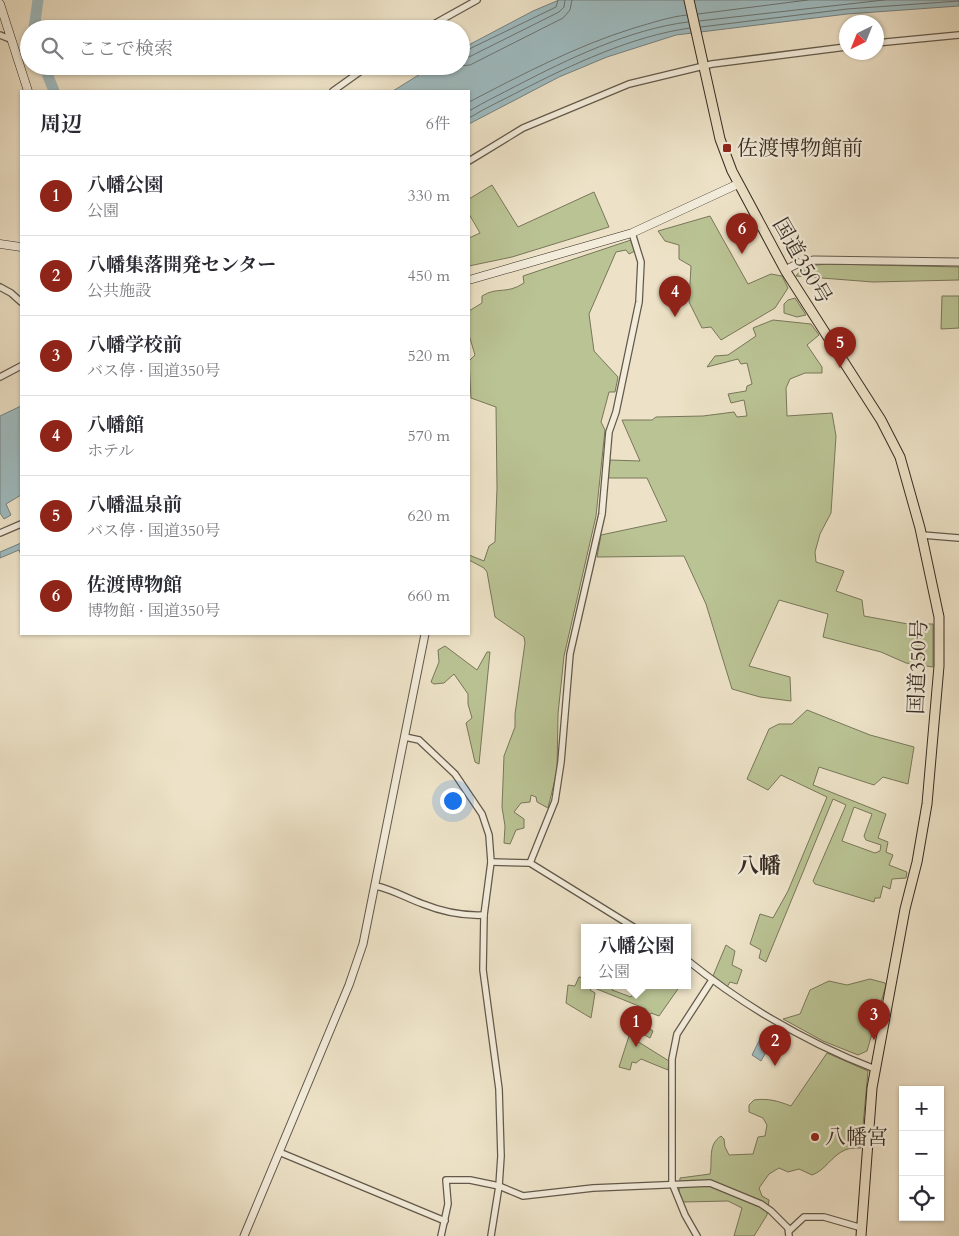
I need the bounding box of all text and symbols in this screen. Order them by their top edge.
north arrow [839,15,884,60]
search box [20,20,470,75]
icon: search [38,34,66,62]
text: ここで検索 [78,36,173,62]
text: 周辺 [40,110,82,139]
text: 6件 [426,113,450,135]
place label: 佐渡博物館前 [737,134,863,163]
marker: 佐渡博物館前 [721,142,733,154]
text: 八幡公園 [87,172,163,198]
text: 1 [52,185,60,207]
text: 330 m [408,185,450,207]
text: 公園 [87,200,119,222]
street label: 国道350号 [766,212,838,310]
pin: 6 [726,213,758,254]
text: 八幡集落開発センター [87,252,276,278]
text: 2 [52,265,60,287]
text: 450 m [408,265,450,287]
pin: 4 [659,276,691,317]
text: 公共施設 [87,280,151,302]
pin: 5 [824,327,856,368]
text: 八幡学校前 [87,332,182,358]
text: 3 [52,345,60,367]
text: 520 m [408,345,450,367]
text: バス停 · 国道350号 [87,360,220,382]
text: 八幡館 [87,412,144,438]
text: 4 [52,425,60,447]
text: 570 m [408,425,450,447]
text: ホテル [87,440,134,462]
text: 八幡温泉前 [87,492,182,518]
text: 5 [52,505,60,527]
text: 620 m [408,505,450,527]
text: バス停 · 国道350号 [87,520,220,542]
text: 佐渡博物館 [87,572,182,598]
text: 6 [52,585,60,607]
text: 660 m [408,585,450,607]
text: 博物館 · 国道350号 [87,600,220,622]
street label: 国道350号 [902,619,934,715]
your location [440,788,466,814]
district label: 八幡 [737,851,781,881]
popup [581,924,691,989]
text: 八幡公園 [598,933,674,959]
text: 公園 [598,961,630,983]
pin: 3 [858,999,890,1040]
pin: 1 [620,1006,652,1047]
pin: 2 [759,1025,791,1066]
map controls [899,1086,944,1221]
button: + [899,1086,944,1131]
place label: 八幡宮 [825,1123,888,1152]
marker: 八幡宮 [809,1131,821,1143]
button: − [899,1131,944,1176]
button: locate [899,1176,944,1221]

